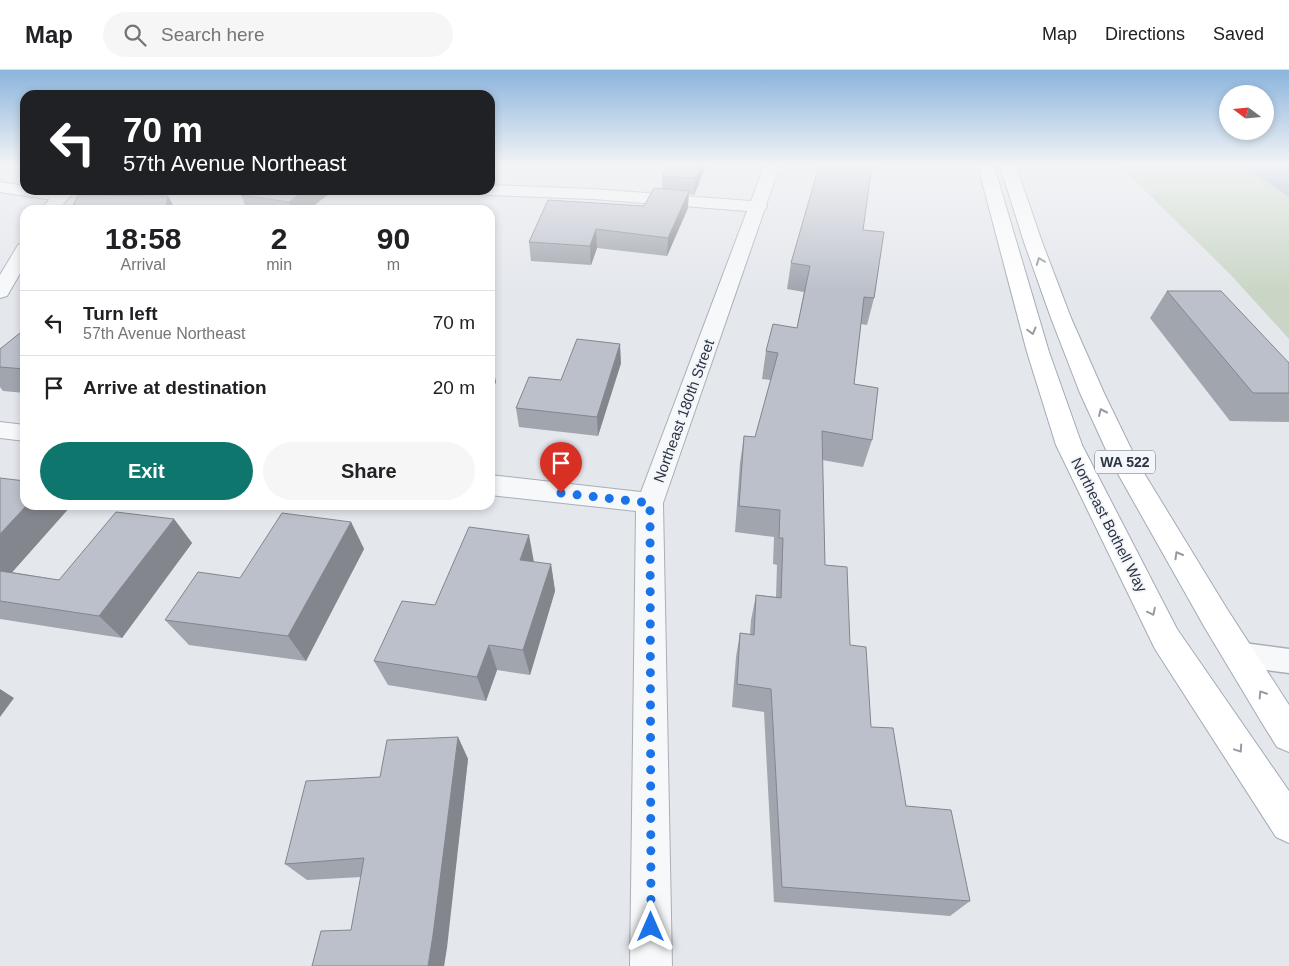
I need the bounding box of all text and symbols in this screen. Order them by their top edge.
search box [103,12,453,57]
text: Map [25,21,73,48]
icon: search [121,21,149,49]
text: Search here [161,24,265,45]
text: Map [1042,24,1077,44]
text: Directions [1105,24,1185,44]
text: Saved [1213,24,1264,44]
north arrow [1219,85,1274,140]
map controls [1219,85,1274,140]
icon: left [40,110,105,175]
text: 70 m [123,110,203,149]
text: 57th Avenue Northeast [123,151,346,176]
text: 18:58 [105,222,182,255]
text: 2 [271,222,288,255]
text: 90 [377,222,410,255]
text: Arrival [120,256,166,273]
text: min [266,256,292,273]
text: m [387,256,400,273]
one-way arrow [1036,257,1047,266]
text: Turn left [83,303,158,324]
icon: left [40,309,68,337]
text: 70 m [433,312,475,333]
text: 57th Avenue Northeast [83,325,246,342]
one-way arrow [1026,326,1037,335]
street label: Northeast 180th Street [650,336,718,485]
icon: arrive [40,374,68,402]
text: Arrive at destination [83,377,267,398]
text: 20 m [433,377,475,398]
one-way arrow [1098,408,1108,417]
button: Exit [40,442,253,500]
button: Share [263,442,475,500]
pin [540,442,582,493]
icon: arrive [547,449,575,477]
road number: WA 522 [1095,451,1155,474]
street label: Northeast Bothell Way [1068,455,1151,595]
one-way arrow [1175,551,1185,560]
one-way arrow [1146,607,1156,616]
one-way arrow [1259,690,1268,700]
one-way arrow [1233,744,1242,753]
position arrow [624,900,676,952]

